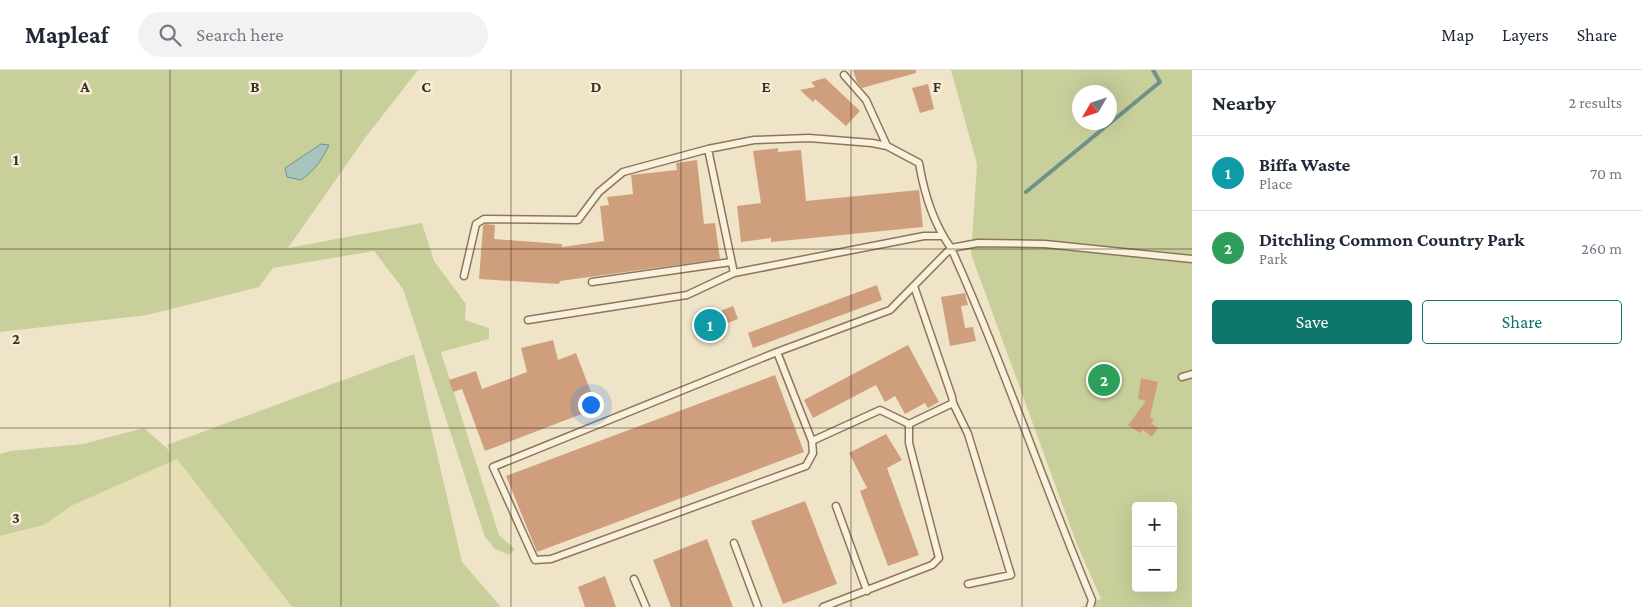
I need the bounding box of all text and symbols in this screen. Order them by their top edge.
search box [138,12,488,57]
text: Mapleaf [25,21,108,48]
icon: search [156,21,184,49]
text: Search here [196,24,284,45]
text: Map [1441,25,1474,45]
text: Layers [1502,25,1549,45]
text: Share [1577,25,1617,45]
text: A [79,78,90,95]
text: B [250,78,260,95]
text: C [421,78,431,95]
text: D [590,78,602,95]
text: E [761,78,771,95]
text: F [933,78,942,95]
north arrow [1072,85,1117,130]
text: Nearby [1212,91,1276,115]
text: 2 results [1569,94,1622,111]
text: 1 [13,151,19,168]
text: Biffa Waste [1259,154,1350,175]
text: 1 [1225,165,1231,182]
text: 70 m [1590,165,1622,182]
text: Place [1259,175,1292,192]
text: Ditchling Common Country Park [1259,229,1525,250]
text: 2 [1224,240,1232,257]
text: 260 m [1581,240,1622,257]
text: Park [1259,250,1287,267]
button: Save [1212,300,1412,344]
button: Share [1422,300,1622,344]
pin: 1 [694,306,726,344]
text: 2 [12,330,20,347]
pin: 2 [1088,361,1120,399]
your location [578,392,604,418]
map controls [1132,502,1177,592]
button: + [1132,502,1177,547]
text: 3 [12,509,20,526]
button: − [1132,547,1177,592]

